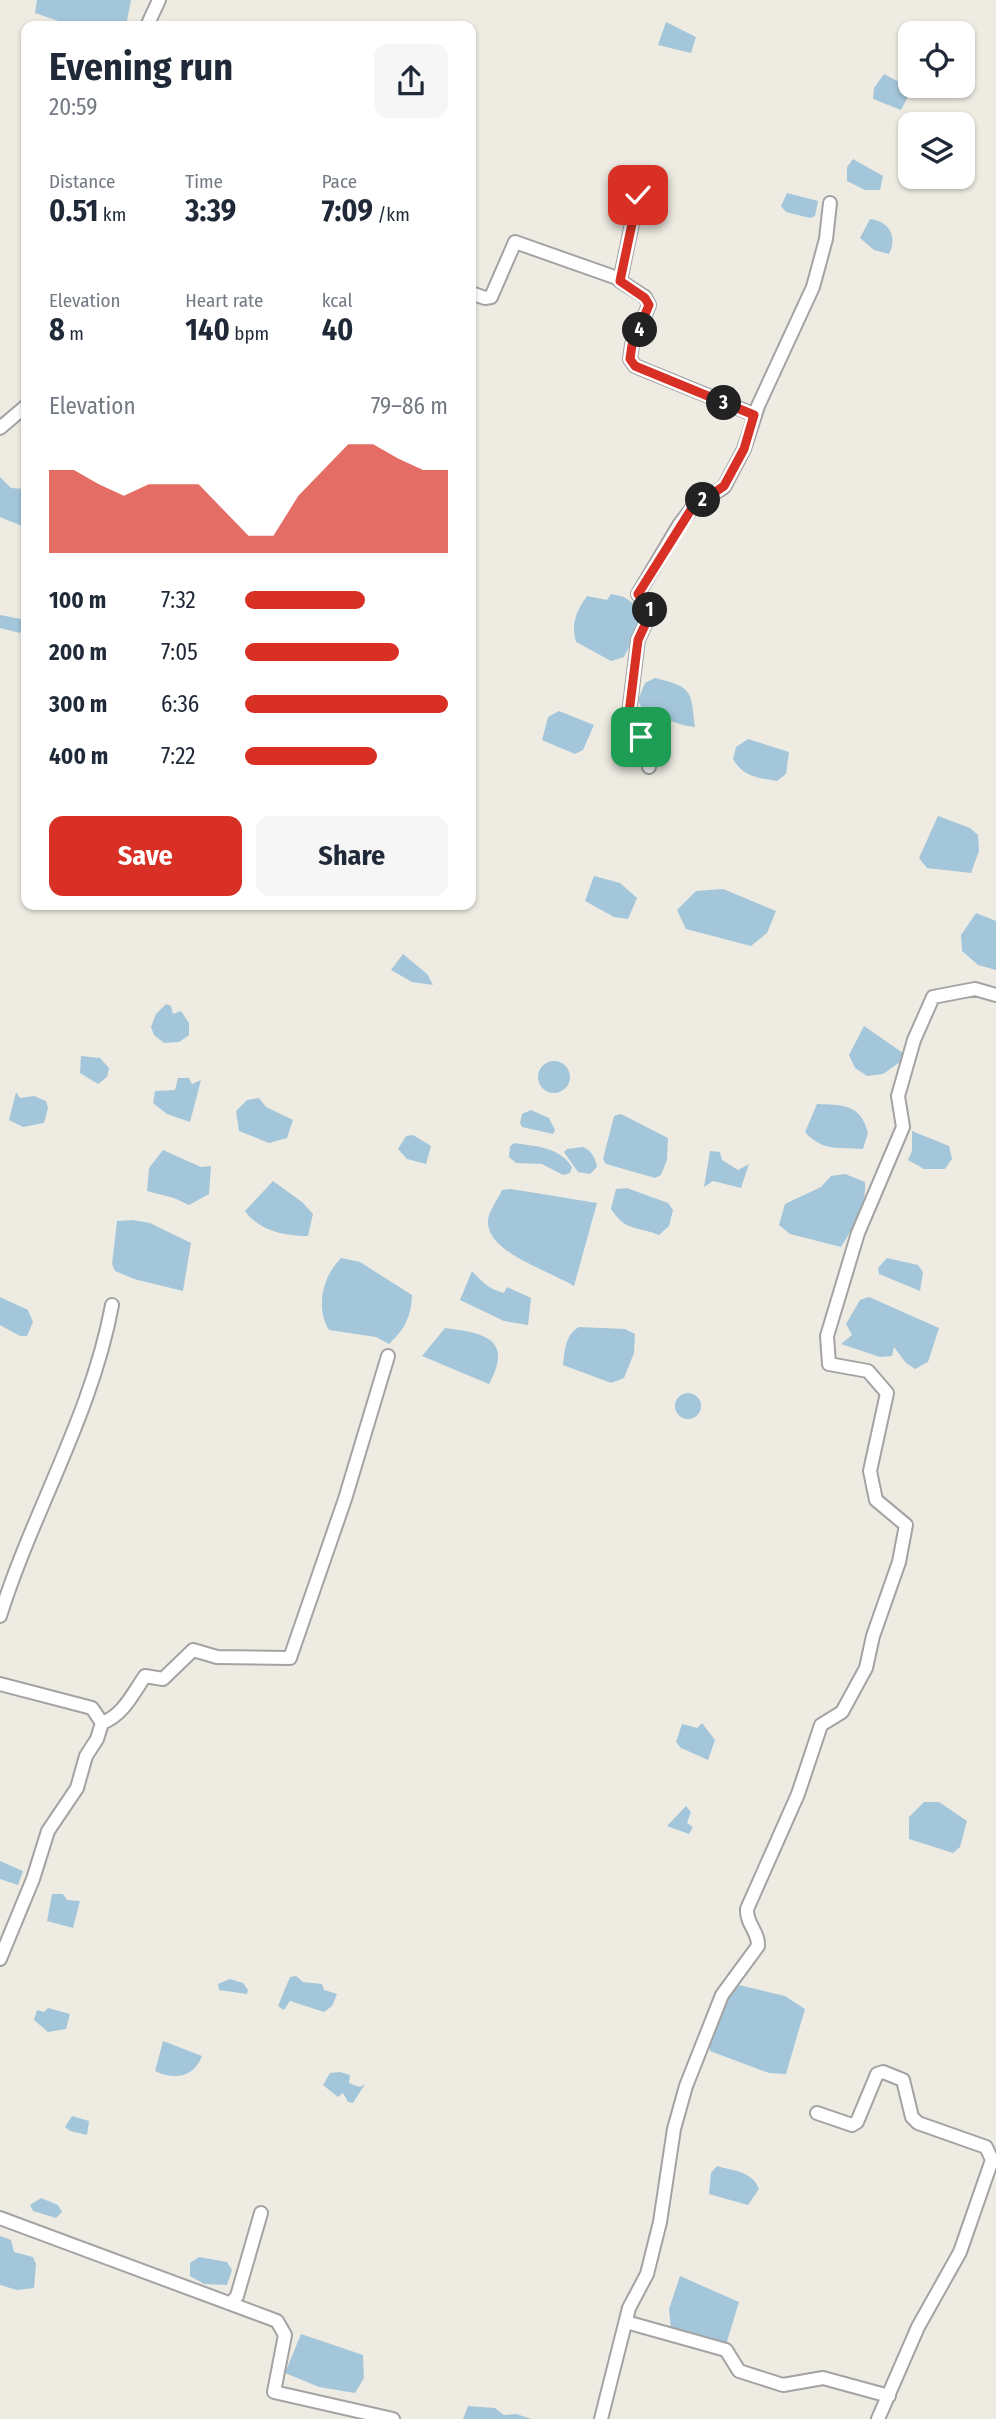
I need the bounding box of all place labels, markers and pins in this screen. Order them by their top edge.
pin [608,165,668,225]
pin: 4 [622,312,658,348]
pin: 3 [706,386,742,420]
pin: 2 [686,482,720,518]
pin: 1 [632,592,668,628]
pin [611,707,671,767]

